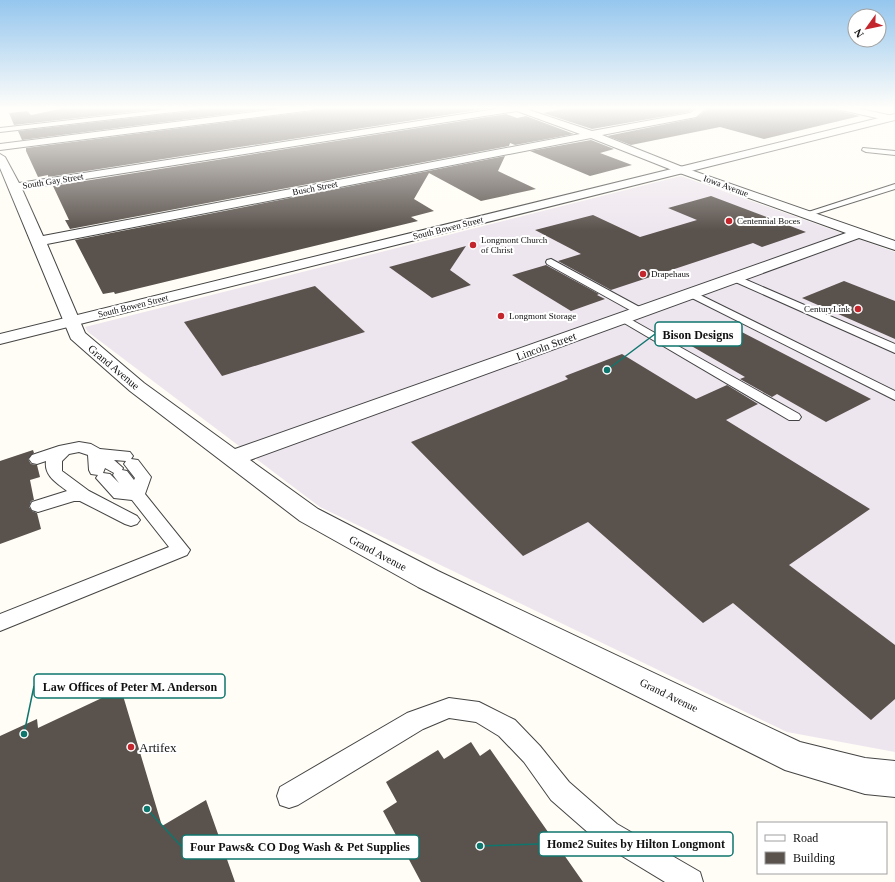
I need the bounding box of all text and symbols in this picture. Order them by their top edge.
north arrow [847,8,887,48]
text: N [851,27,866,40]
street label: South Gay Street [22,171,85,191]
street label: Iowa Avenue [702,173,750,199]
street label: Busch Street [292,179,339,197]
street label: South Bowen Street [412,214,485,242]
marker: Centennial Boces [724,216,734,226]
place label: Centennial Boces [737,216,801,226]
place label: Longmont Church of Christ [481,235,548,255]
marker: Longmont Church of Christ [468,240,478,250]
marker: Drapehaus [638,269,648,279]
place label: Drapehaus [651,269,690,279]
street label: South Bowen Street [97,292,170,320]
place label: CenturyLink [804,304,850,314]
marker: CenturyLink [853,304,863,314]
marker: Longmont Storage [496,311,506,321]
place label: Longmont Storage [509,311,576,321]
callout: Bison Designs [655,322,742,346]
text: Bison Designs [662,328,734,342]
street label: Lincoln Street [515,330,577,362]
street label: Grand Avenue [86,342,142,392]
street label: Grand Avenue [347,533,409,573]
callout: Law Offices of Peter M. Anderson [34,674,225,698]
street label: Grand Avenue [638,676,700,714]
text: Law Offices of Peter M. Anderson [43,680,218,694]
place label: Artifex [139,740,177,755]
marker: Artifex [126,742,136,752]
legend [757,822,887,874]
text: Road [793,831,818,845]
callout: Home2 Suites by Hilton Longmont [539,832,733,856]
callout: Four Paws& CO Dog Wash & Pet Supplies [182,835,419,859]
text: Home2 Suites by Hilton Longmont [547,837,725,851]
text: Four Paws& CO Dog Wash & Pet Supplies [190,840,410,854]
text: Building [793,851,835,865]

